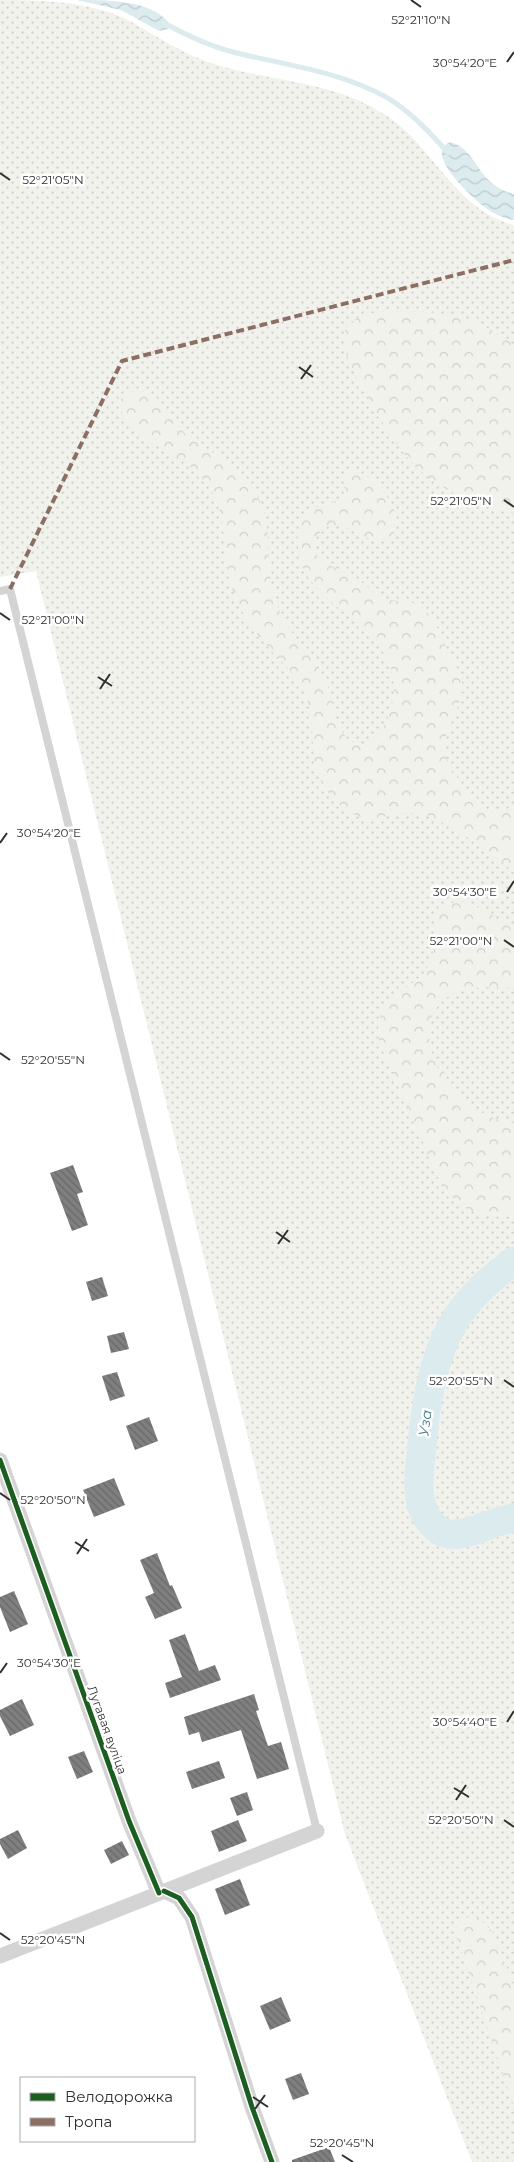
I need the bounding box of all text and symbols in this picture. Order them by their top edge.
text: 52°21'10"N [391,12,451,27]
text: 30°54'20"E [433,55,497,70]
text: 52°21'05"N [22,172,84,187]
text: 52°21'05"N [430,493,492,508]
text: 52°21'00"N [22,612,84,627]
text: 30°54'20"E [17,825,81,840]
text: 30°54'30"E [433,884,497,899]
text: 52°21'00"N [430,933,492,948]
text: 52°20'55"N [21,1052,85,1067]
text: 52°20'55"N [429,1373,493,1388]
water label: Уза [414,1409,436,1437]
text: 52°20'50"N [20,1492,86,1507]
text: 30°54'30"E [17,1655,81,1670]
street label: Лугавая вуліца [84,1683,130,1776]
text: 30°54'40"E [433,1714,497,1729]
text: 52°20'50"N [428,1812,494,1827]
text: 52°20'45"N [21,1932,85,1947]
legend [20,2077,195,2142]
text: Велодорожка [65,2087,173,2106]
text: Тропа [65,2112,112,2131]
text: 52°20'45"N [310,2135,374,2150]

